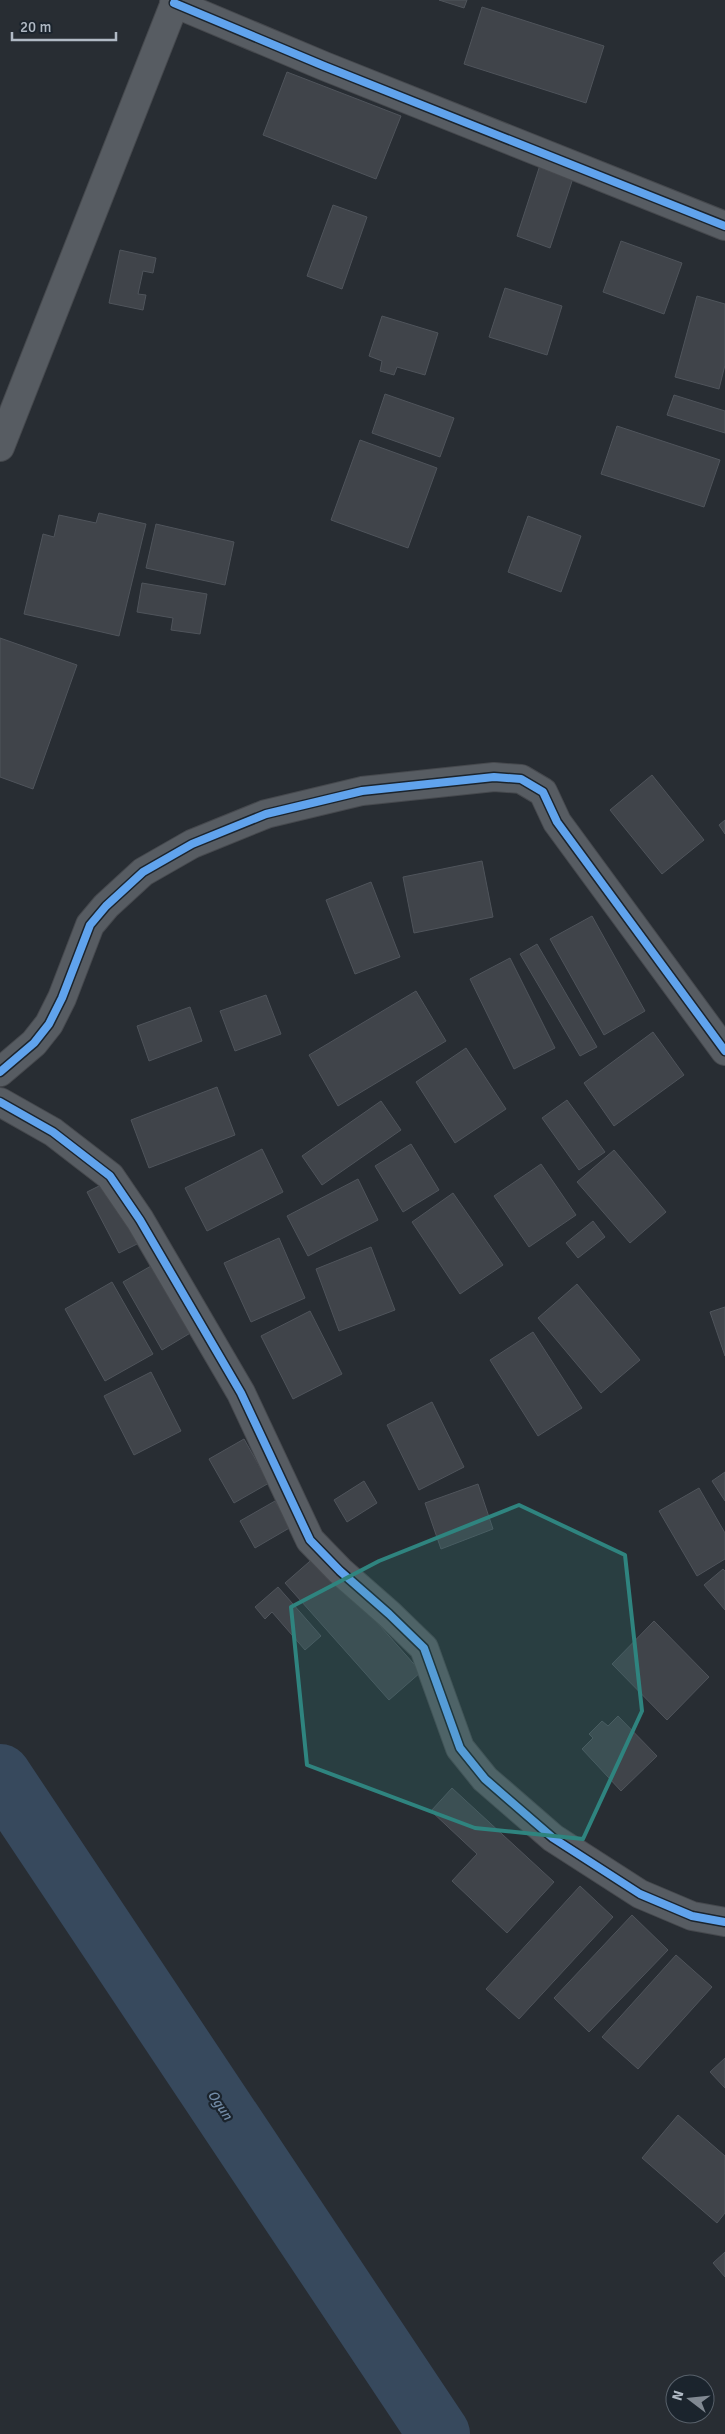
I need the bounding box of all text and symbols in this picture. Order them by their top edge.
scale bar [12,10,116,42]
text: 20 m [20,18,51,36]
water label: Ogun [204,2087,236,2123]
north arrow [665,2374,715,2424]
text: N [668,2389,687,2403]

